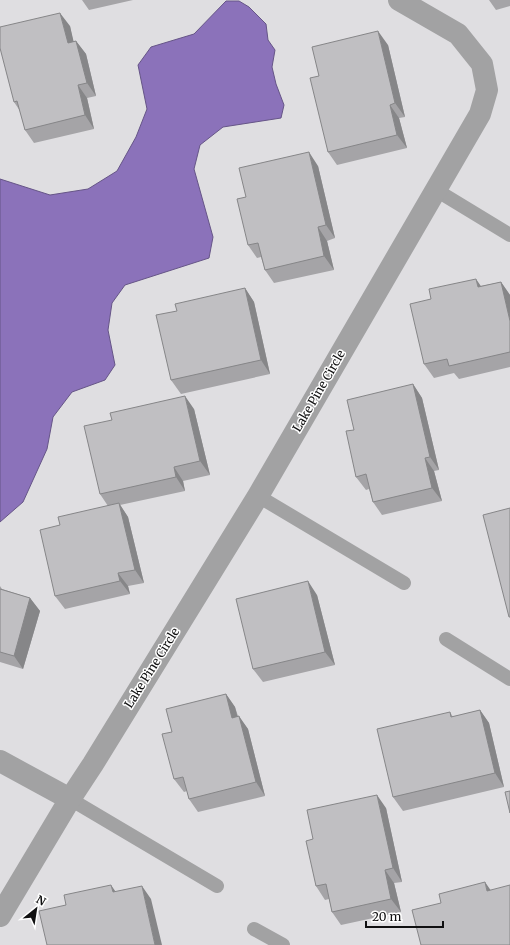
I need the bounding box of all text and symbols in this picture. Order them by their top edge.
street label: Lake Pine Circle [289,347,348,434]
street label: Lake Pine Circle [121,625,182,711]
north arrow [16,889,56,929]
text: N [34,892,49,909]
scale bar [366,903,443,929]
text: 20 m [372,909,401,924]

